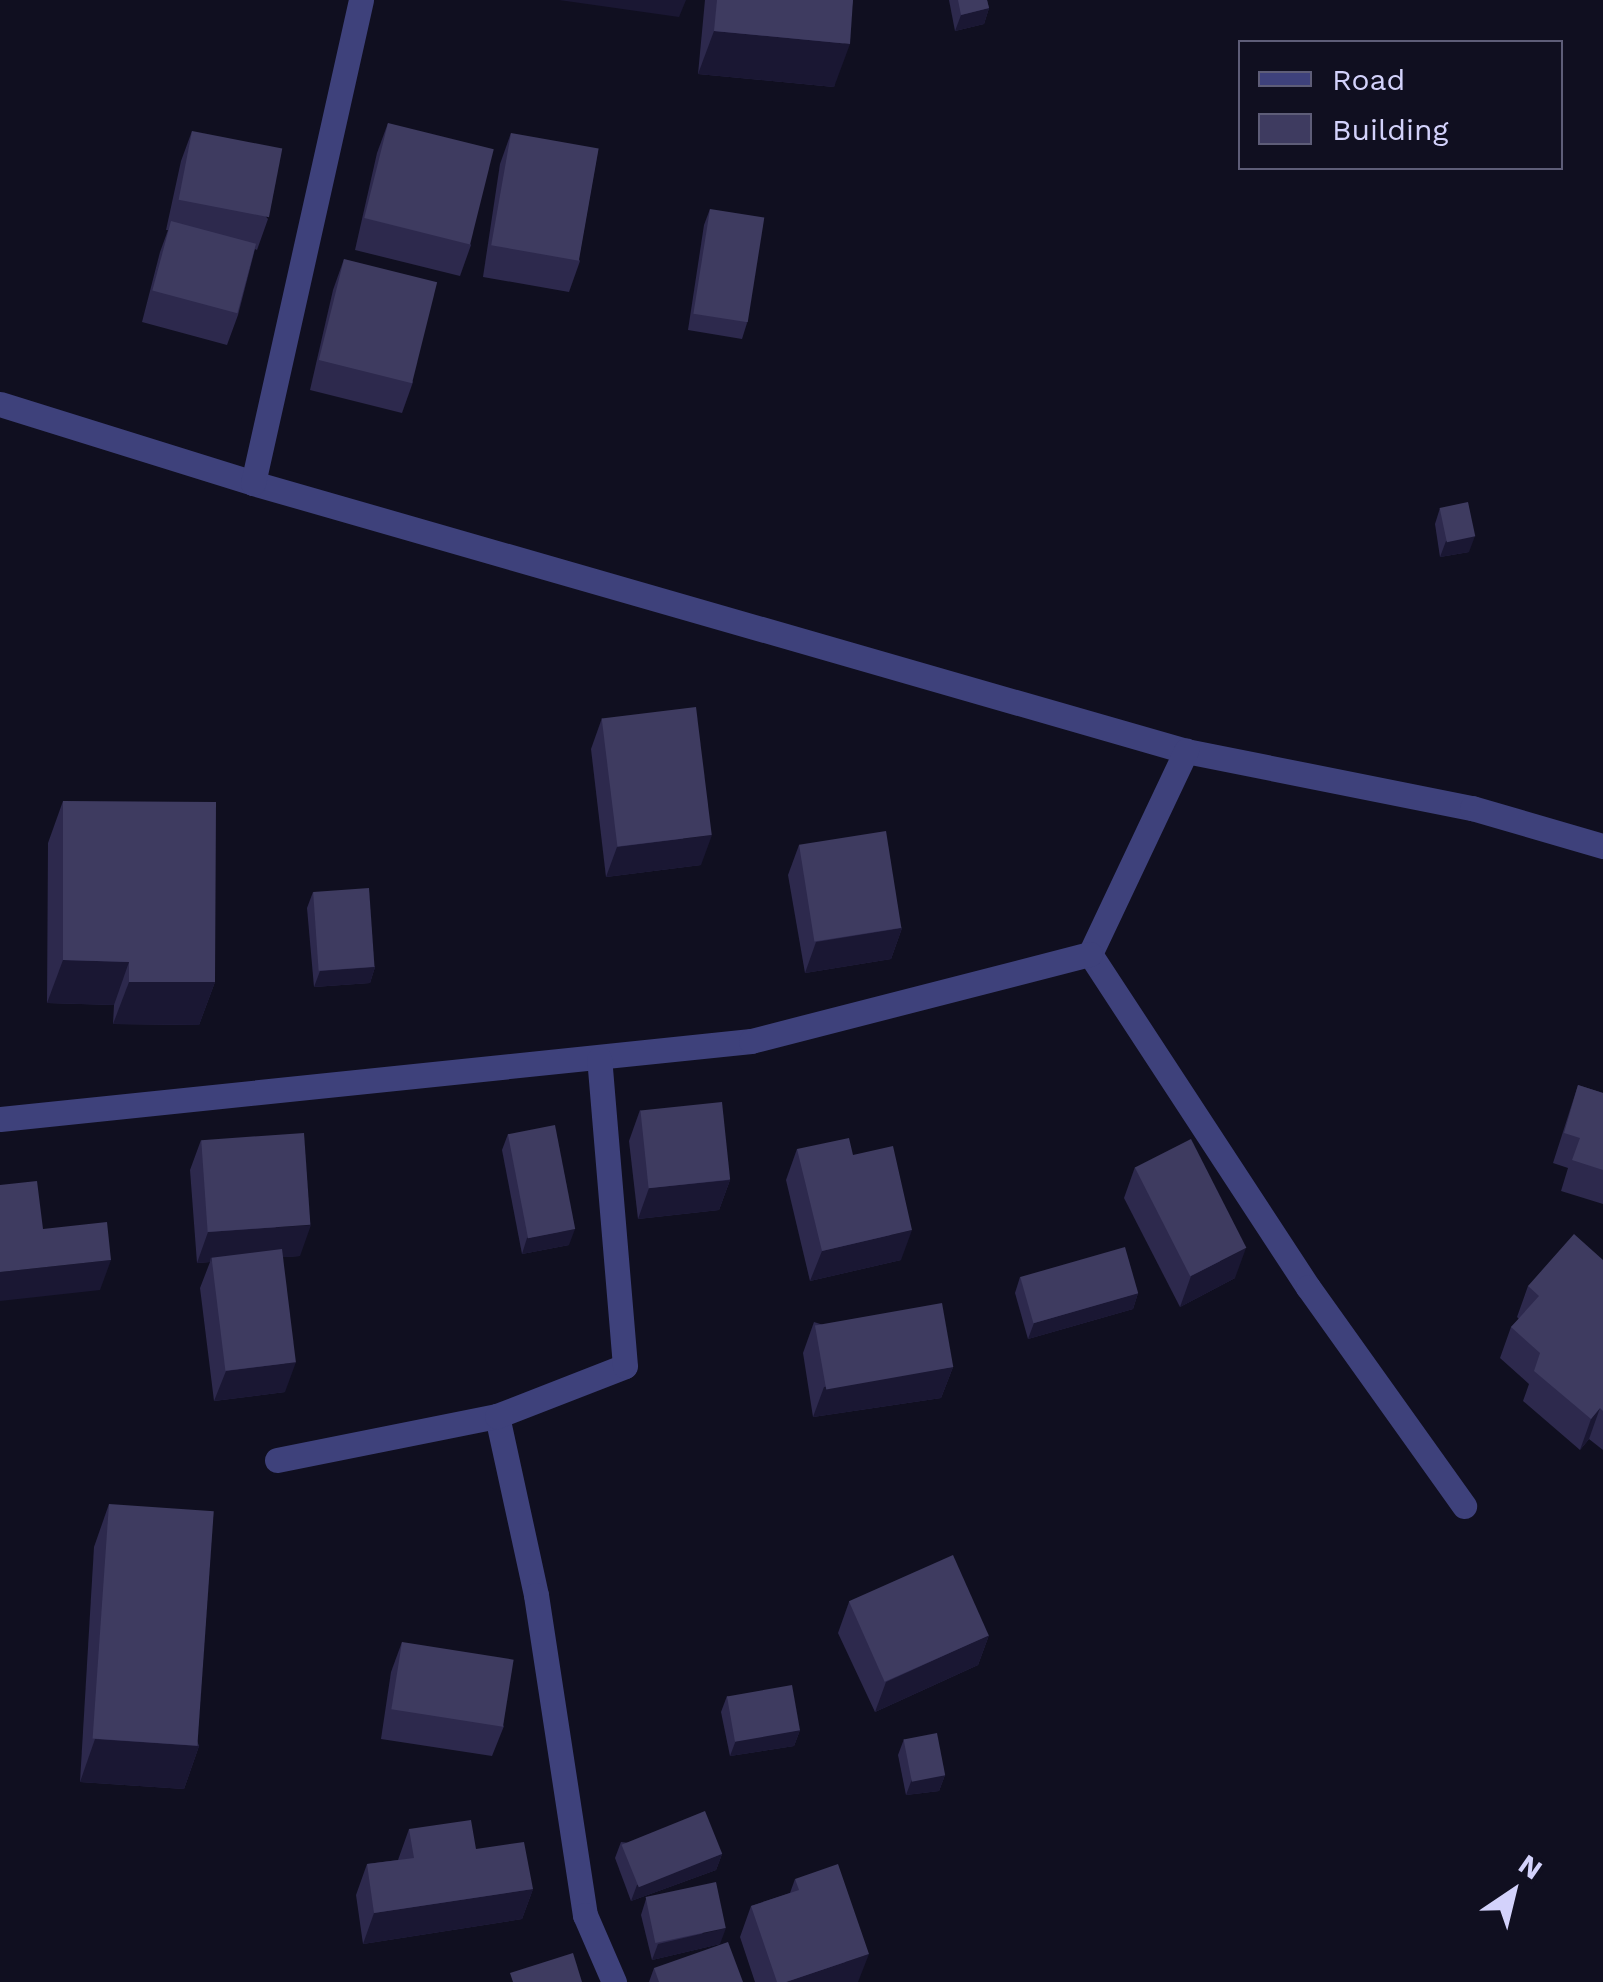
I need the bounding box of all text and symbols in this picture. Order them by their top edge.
legend [1238,40,1563,170]
text: Road [1332,62,1405,97]
text: Building [1332,112,1449,147]
north arrow [1463,1842,1563,1942]
text: N [1513,1848,1548,1886]

